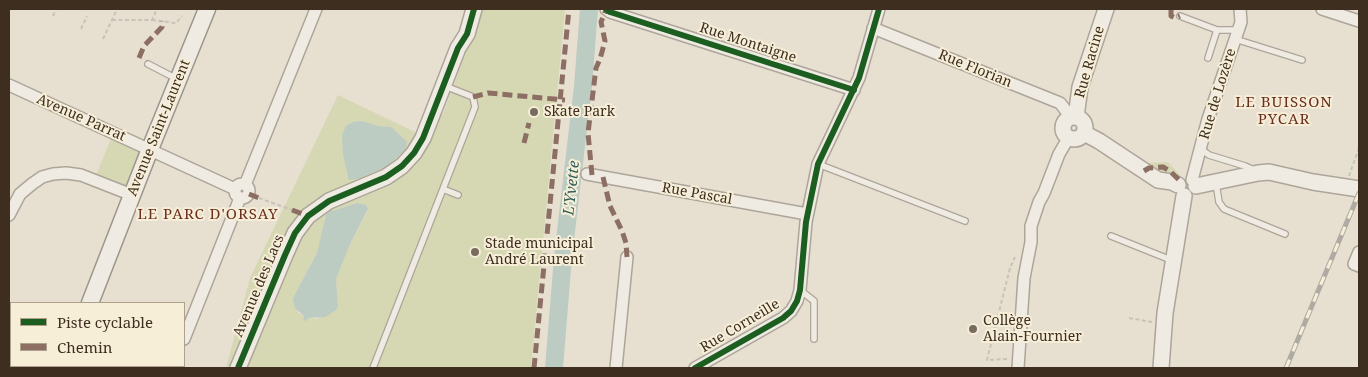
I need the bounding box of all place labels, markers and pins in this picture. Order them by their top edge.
place label: Skate Park [544,104,615,120]
marker: Skate Park [528,106,540,118]
place label: Stade municipal André Laurent [485,236,593,268]
marker: Stade municipal André Laurent [469,246,481,258]
place label: Collège Alain-Fournier [983,313,1082,346]
marker: Collège Alain-Fournier [967,323,979,335]

